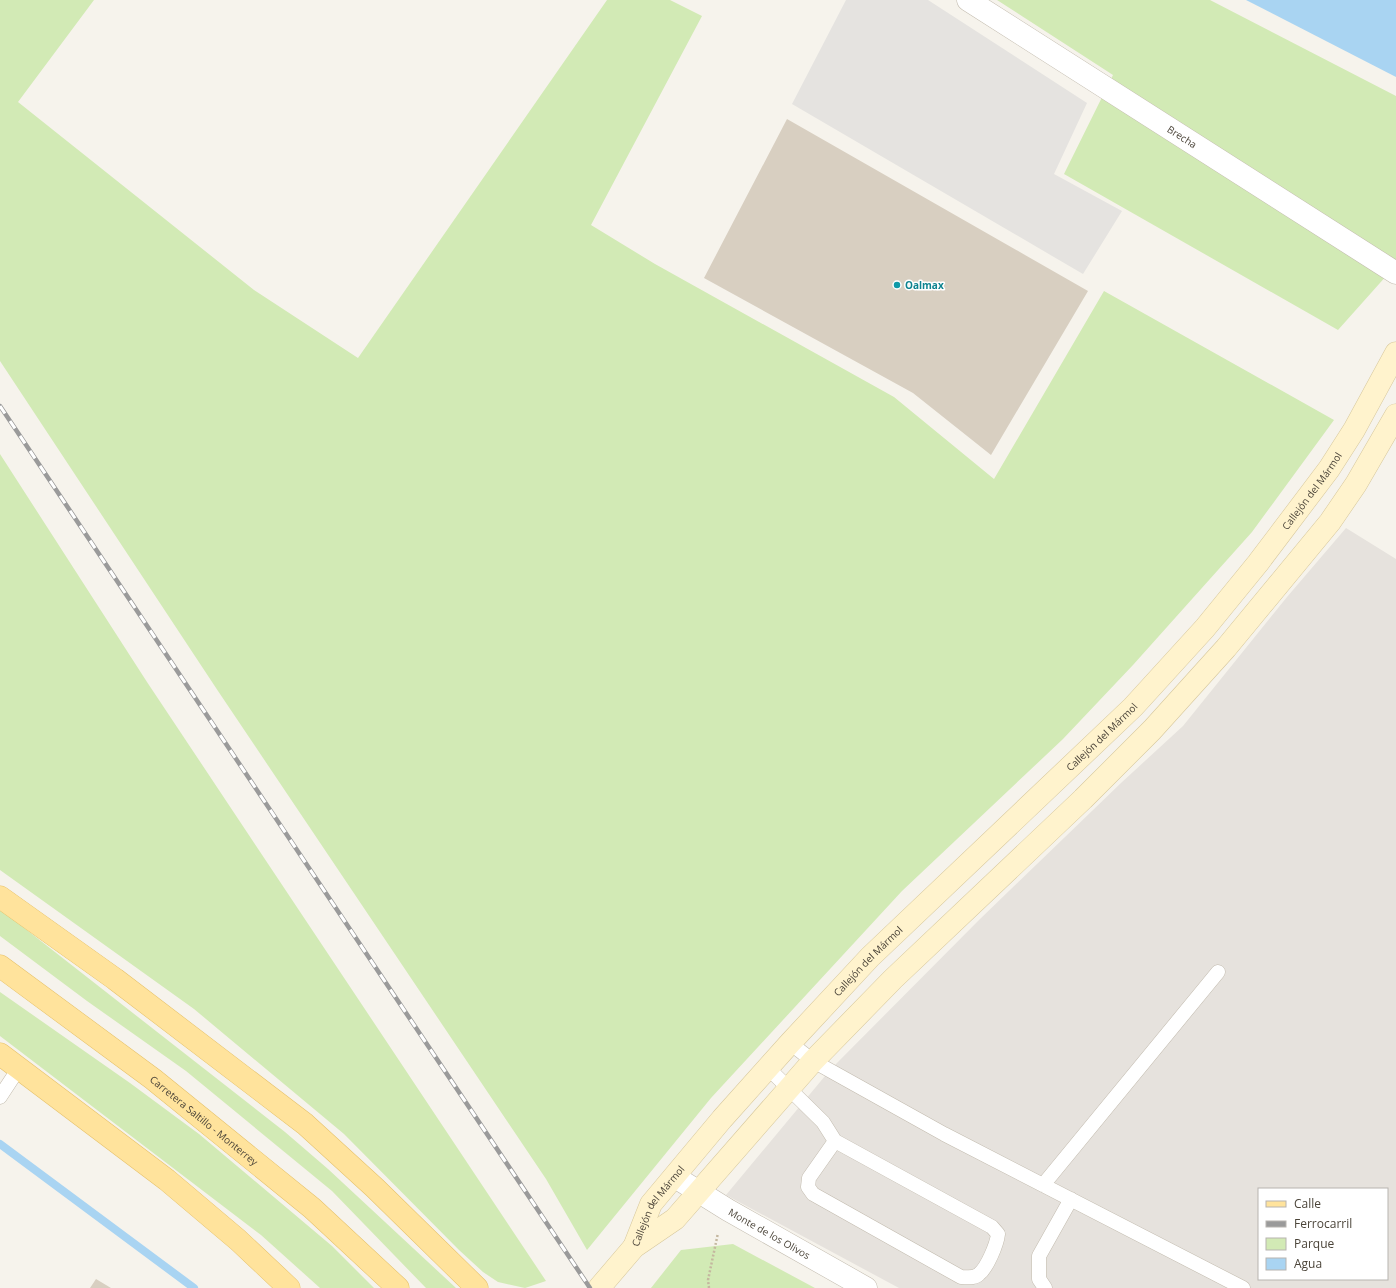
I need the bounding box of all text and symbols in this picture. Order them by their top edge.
street label: Brecha [1165,122,1200,151]
place label: Oalmax [905,278,944,292]
marker: Oalmax [892,280,902,290]
street label: Callejón del Mármol [1279,449,1345,533]
street label: Callejón del Mármol [1063,700,1140,774]
street label: Callejón del Mármol [830,923,905,999]
street label: Carretera Saltillo - Monterrey [147,1072,262,1169]
street label: Callejón del Mármol [628,1162,687,1248]
legend [1258,1188,1388,1280]
text: Calle [1294,1195,1321,1212]
street label: Monte de los Olivos [726,1205,813,1262]
text: Ferrocarril [1294,1215,1352,1232]
text: Parque [1294,1235,1334,1252]
text: Agua [1294,1255,1322,1272]

